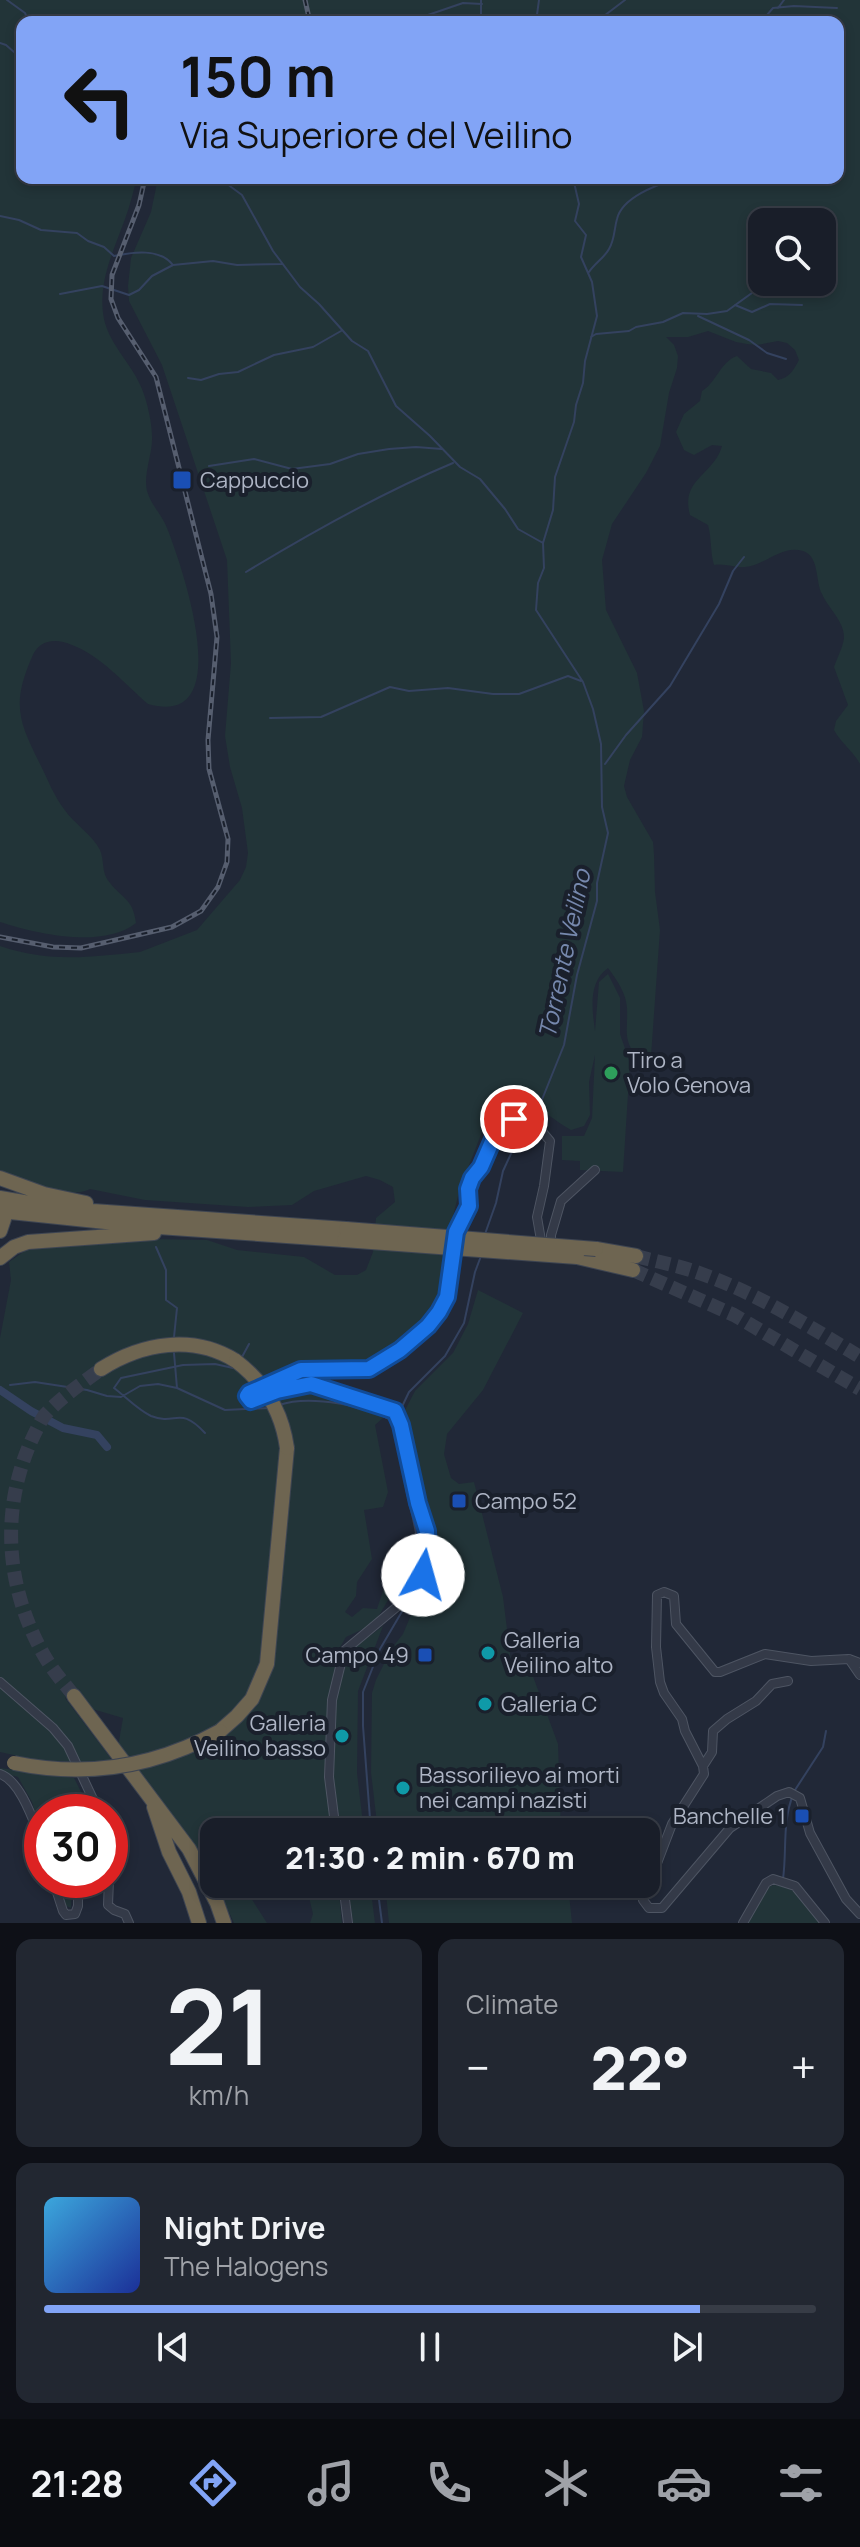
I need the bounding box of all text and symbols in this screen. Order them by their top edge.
text: 150 m [180,37,336,114]
icon: left [48,48,152,152]
text: Via Superiore del Veilino [180,110,572,159]
map controls [748,208,836,296]
button: search [748,208,836,296]
place label: Cappuccio [200,465,309,495]
marker: Cappuccio [171,469,193,491]
water label: Torrente Veilino [530,864,598,1041]
place label: Tiro a Volo Genova [627,1045,751,1100]
marker: Tiro a Volo Genova [602,1064,620,1082]
pin [480,1085,548,1153]
icon: arrive [492,1097,536,1141]
place label: Campo 52 [475,1486,577,1516]
marker: Campo 52 [450,1492,468,1510]
position arrow [381,1533,465,1617]
place label: Galleria Veilino alto [504,1625,613,1680]
place label: Campo 49 [306,1640,409,1670]
marker: Galleria Veilino alto [479,1644,497,1662]
marker: Campo 49 [416,1646,434,1664]
place label: Galleria C [501,1689,597,1719]
marker: Galleria C [476,1695,494,1713]
place label: Galleria Veilino basso [194,1708,326,1763]
marker: Galleria Veilino basso [333,1727,351,1745]
place label: Bassorilievo ai morti nei campi nazisti [419,1760,620,1815]
marker: Bassorilievo ai morti nei campi nazisti [394,1779,412,1797]
speed limit sign: 30 [24,1794,128,1898]
place label: Banchelle 1 [673,1801,786,1831]
marker: Banchelle 1 [793,1807,811,1825]
text: 21:30 · 2 min · 670 m [285,1837,575,1878]
text: 21 [165,1954,273,2096]
text: Climate [466,1986,558,2022]
text: 22° [590,2026,690,2108]
text: − [466,2037,490,2097]
text: + [791,2037,816,2097]
text: km/h [189,2077,249,2113]
text: Night Drive [164,2207,326,2248]
text: The Halogens [164,2248,328,2284]
icon: previous [151,2325,195,2369]
icon: pause [408,2325,452,2369]
icon: next [665,2325,709,2369]
icon: directions [185,2455,241,2511]
icon: music [303,2455,359,2511]
icon: phone [421,2455,477,2511]
icon: climate [538,2455,594,2511]
icon: car [656,2455,712,2511]
icon: filters [773,2455,829,2511]
text: 21:28 [31,2459,124,2508]

